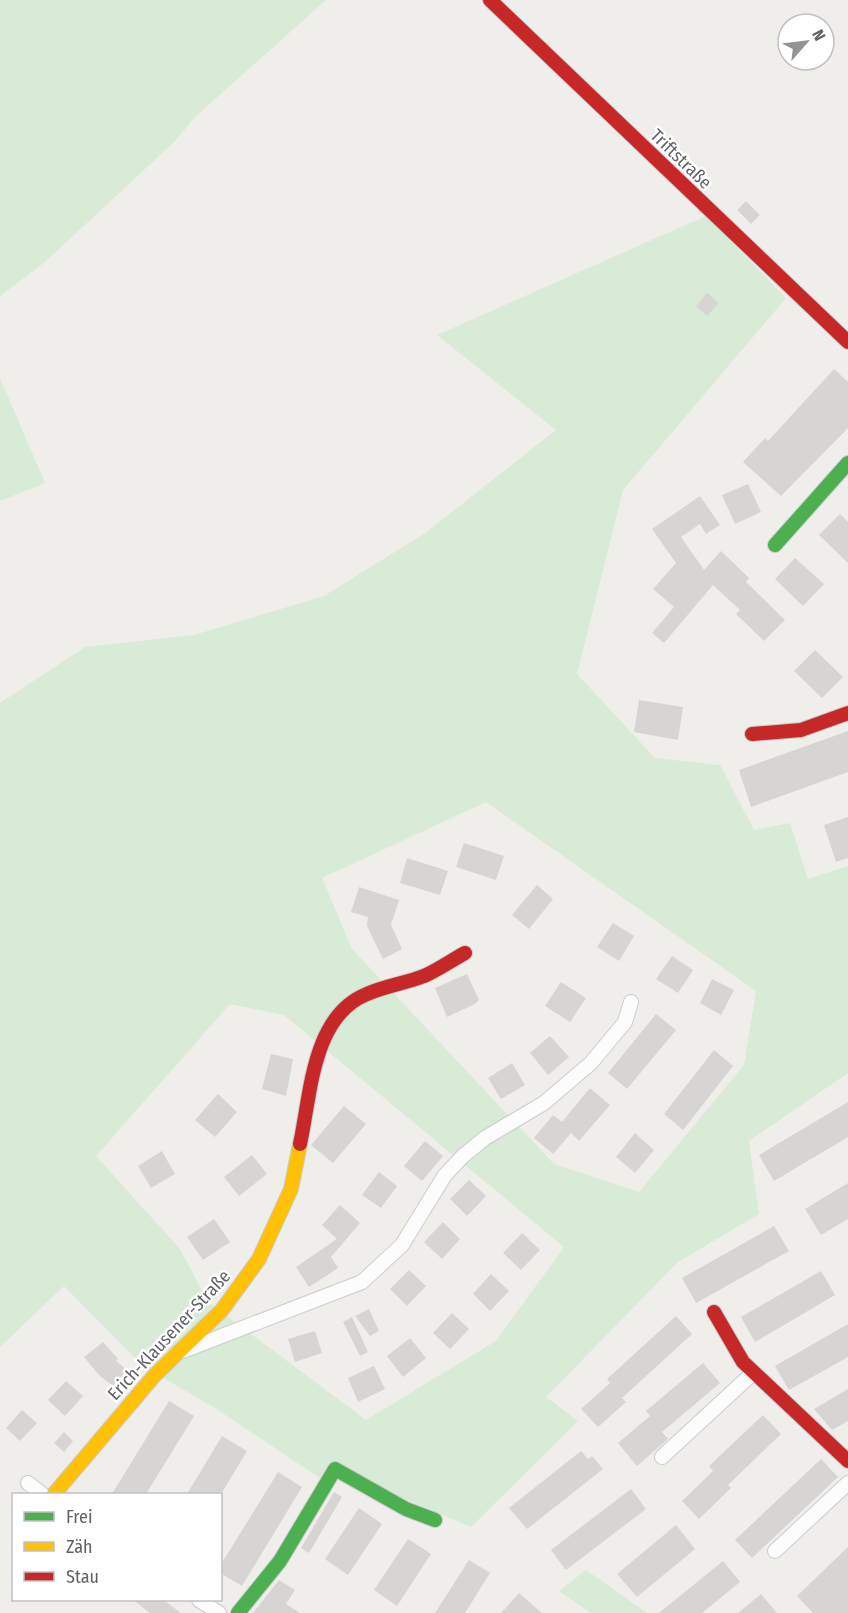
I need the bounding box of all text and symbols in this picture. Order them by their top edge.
north arrow [776,12,836,72]
text: N [808,26,829,44]
street label: Triftstraße [646,124,716,194]
street label: Erich-Klausener-Straße [103,1265,235,1405]
legend [12,1493,222,1601]
text: Frei [66,1506,92,1528]
text: Zäh [66,1536,93,1558]
text: Stau [66,1566,99,1588]

